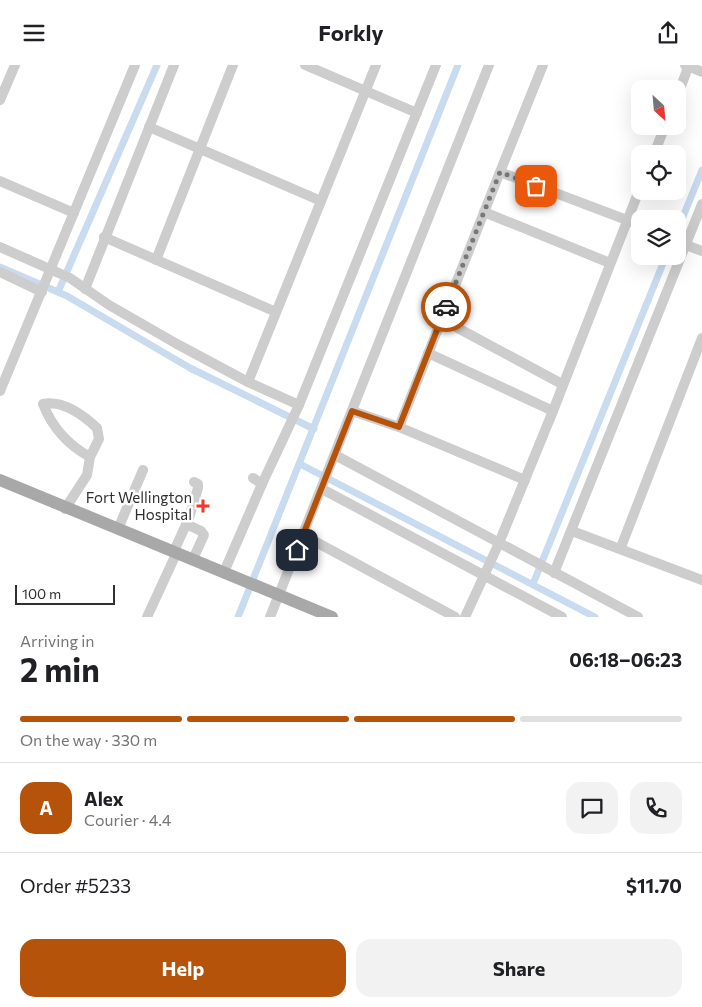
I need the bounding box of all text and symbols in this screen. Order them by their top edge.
icon: menu [20,19,48,47]
text: Forkly [318,19,384,46]
icon: share [654,19,682,47]
north arrow [631,80,686,135]
map controls [631,80,686,265]
button: locate [631,145,686,200]
pin [515,165,557,207]
icon: bag [522,172,550,200]
button: layers [631,210,686,265]
courier [421,282,471,332]
icon: car [432,293,460,321]
place label: Fort Wellington Hospital [86,488,192,523]
marker: Fort Wellington Hospital [196,499,210,513]
pin [276,529,318,571]
icon: home [283,536,311,564]
scale bar [15,582,115,605]
text: 100 m [22,585,61,602]
text: Arriving in [20,631,94,650]
text: 06:18–06:23 [569,648,682,671]
text: 2 min [20,649,100,689]
text: On the way · 330 m [20,730,157,749]
button: chat [566,782,618,834]
button: phone [630,782,682,834]
text: Alex [84,787,124,810]
text: A [39,796,53,819]
text: Courier · 4.4 [84,810,171,829]
text: Order #5233 [20,874,131,897]
text: $11.70 [626,874,682,897]
button: Help [20,939,346,997]
button: Share [356,939,682,997]

